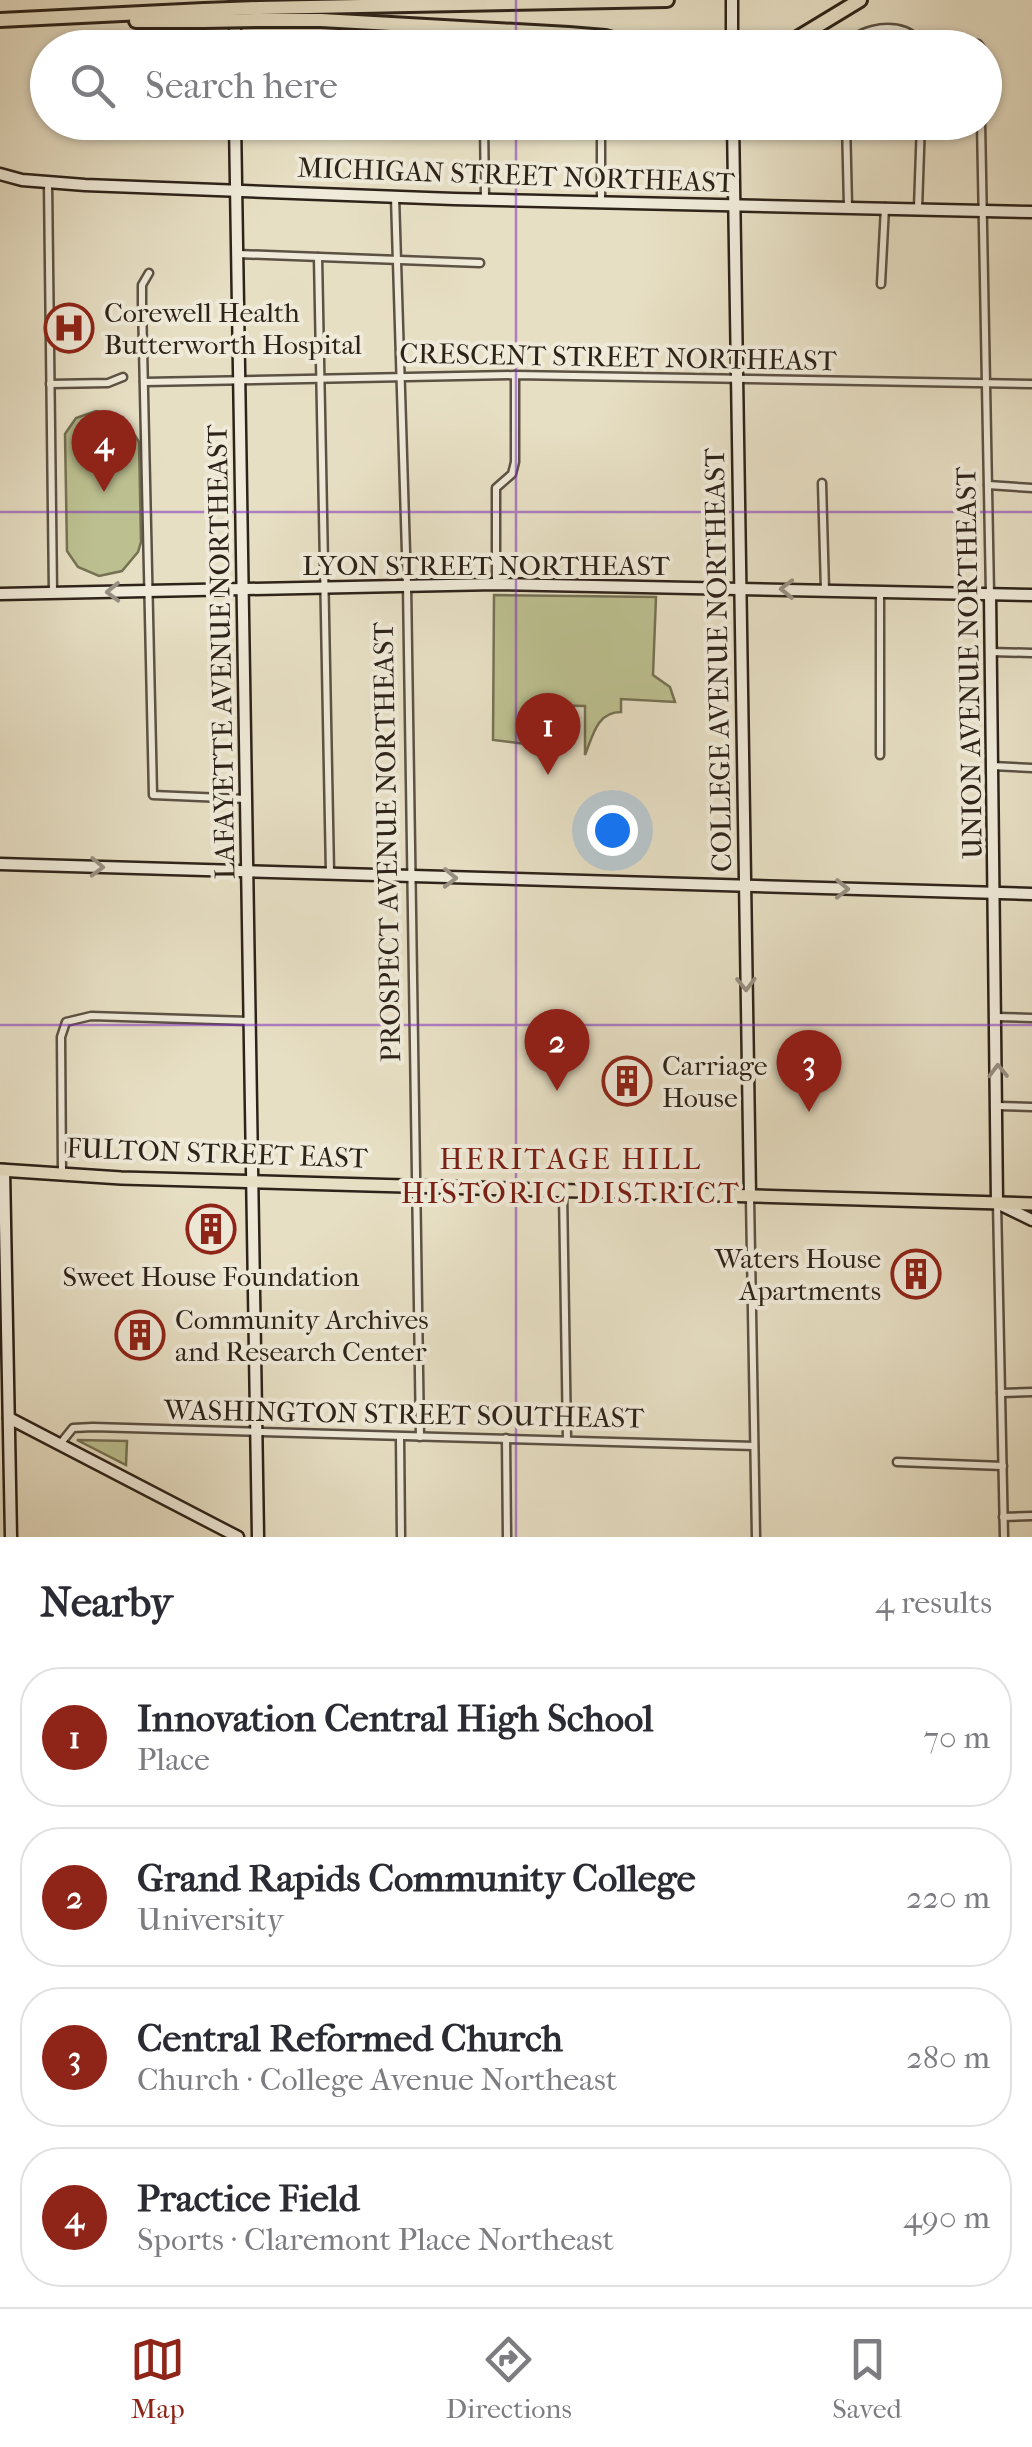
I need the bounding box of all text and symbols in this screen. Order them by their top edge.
search box [30,30,1002,140]
icon: search [65,58,120,113]
text: Search here [145,63,338,108]
street label: MICHIGAN STREET NORTHEAST [297,151,736,199]
place label: Corewell Health Butterworth Hospital [104,296,362,361]
hospital icon: Corewell Health Butterworth Hospital [43,302,95,354]
street label: CRESCENT STREET NORTHEAST [399,337,838,377]
pin: 4 [72,410,136,492]
street label: LAFAYETTE AVENUE NORTHEAST [201,423,241,880]
street label: COLLEGE AVENUE NORTHEAST [698,447,738,872]
street label: UNION AVENUE NORTHEAST [949,465,989,859]
street label: LYON STREET NORTHEAST [302,549,671,582]
one-way arrow [779,579,795,600]
one-way arrow [105,581,120,603]
street label: PROSPECT AVENUE NORTHEAST [367,621,407,1062]
pin: 1 [516,692,580,775]
your location [587,805,638,856]
one-way arrow [90,857,106,878]
one-way arrow [442,868,458,889]
one-way arrow [836,878,851,900]
one-way arrow [735,978,757,993]
pin: 2 [524,1008,590,1091]
pin: 3 [776,1030,842,1112]
place label: Carriage House [662,1049,768,1114]
building icon: Carriage House [601,1055,653,1107]
one-way arrow [987,1062,1009,1078]
street label: FULTON STREET EAST [66,1131,369,1175]
district label: HERITAGE HILL HISTORIC DISTRICT [401,1142,741,1211]
building icon: Sweet House Foundation [185,1203,237,1255]
place label: Waters House Apartments [714,1242,881,1307]
building icon: Waters House Apartments [890,1248,942,1300]
place label: Sweet House Foundation [62,1260,360,1293]
place label: Community Archives and Research Center [175,1303,429,1368]
building icon: Community Archives and Research Center [114,1309,166,1361]
street label: WASHINGTON STREET SOUTHEAST [163,1393,646,1435]
text: Nearby [40,1578,172,1627]
text: 4 results [875,1584,992,1621]
text: Innovation Central High School [137,1696,653,1741]
text: 1 [69,1719,80,1756]
text: 70 m [924,1719,990,1756]
text: Place [137,1741,210,1778]
text: Grand Rapids Community College [137,1856,696,1901]
text: 2 [66,1879,83,1916]
text: 220 m [906,1879,990,1916]
text: University [137,1901,284,1938]
text: Central Reformed Church [137,2016,563,2061]
text: 3 [68,2039,81,2076]
text: 280 m [906,2039,990,2076]
text: Church · College Avenue Northeast [137,2061,617,2098]
text: Practice Field [137,2176,360,2221]
text: 4 [65,2199,84,2236]
text: 490 m [903,2199,990,2236]
text: Sports · Claremont Place Northeast [137,2221,614,2258]
tab: Map [130,2332,185,2425]
tab: Directions [446,2332,572,2425]
tab: Saved [832,2332,902,2425]

